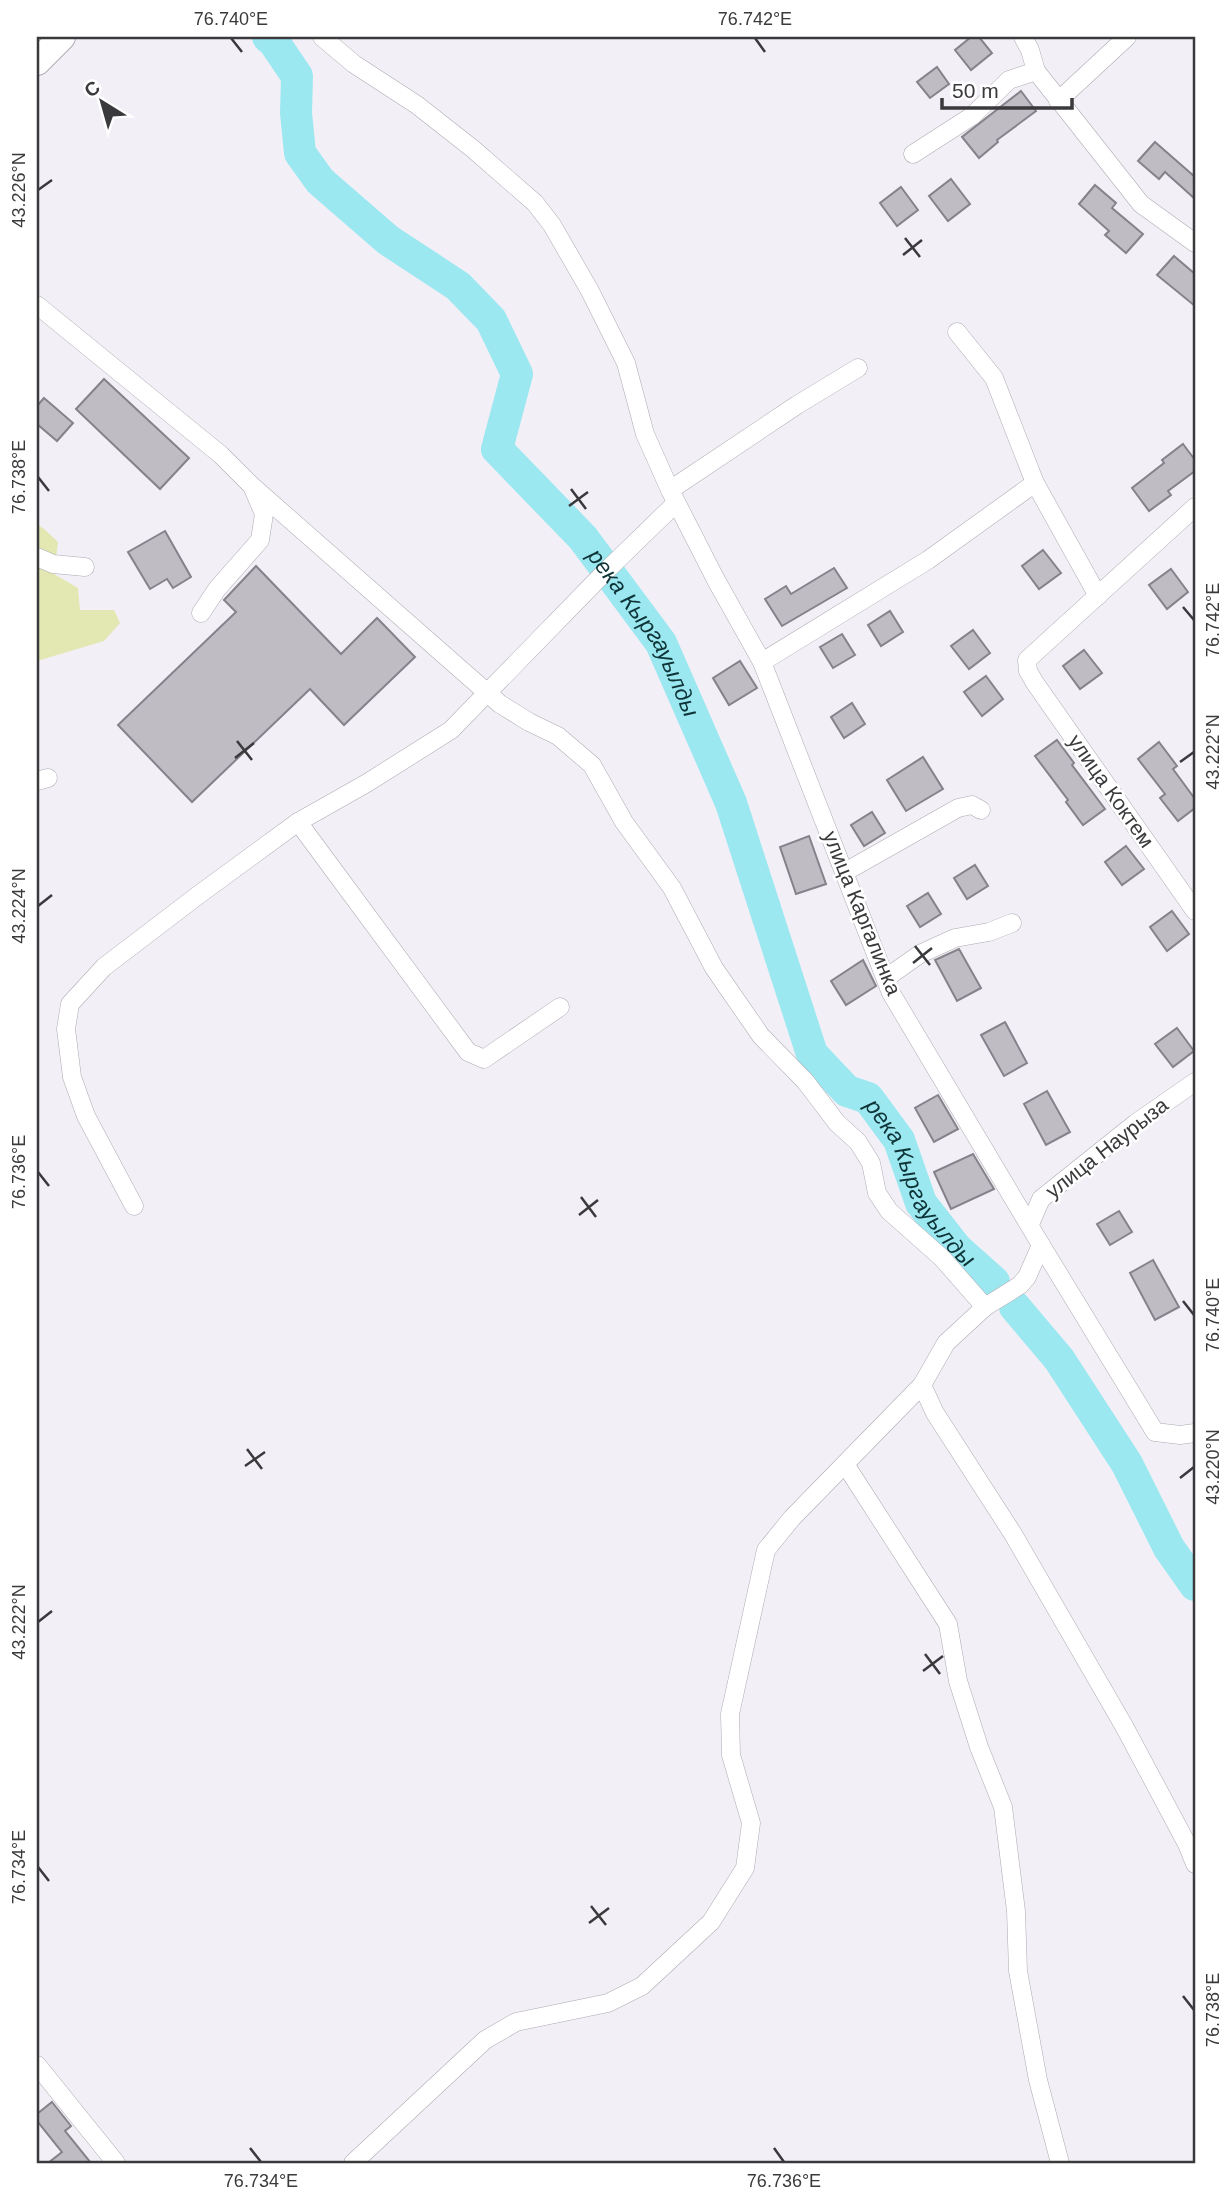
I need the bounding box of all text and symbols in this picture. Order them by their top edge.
text: 76.740°E [194,9,268,29]
text: 76.742°E [718,9,792,29]
north arrow [66,66,136,136]
scale bar [942,66,1071,110]
text: С [80,76,104,101]
text: 50 m [952,79,999,102]
text: 43.226°N [9,152,29,228]
text: 76.738°E [9,440,29,514]
water label: река Кыргауылды [582,543,705,720]
text: 76.742°E [1203,583,1223,657]
text: 43.222°N [1203,714,1223,790]
street label: улица Коктем [1064,730,1159,852]
street label: улица Каргалинка [819,827,906,999]
text: 43.224°N [9,868,29,944]
water label: река Кыргауылды [859,1093,981,1272]
street label: улица Наурыза [1041,1093,1173,1202]
text: 76.736°E [9,1135,29,1209]
text: 76.740°E [1203,1278,1223,1352]
text: 43.220°N [1203,1429,1223,1505]
text: 43.222°N [9,1584,29,1660]
text: 76.734°E [9,1830,29,1904]
text: 76.738°E [1203,1973,1223,2047]
text: 76.734°E [224,2171,298,2191]
text: 76.736°E [747,2171,821,2191]

